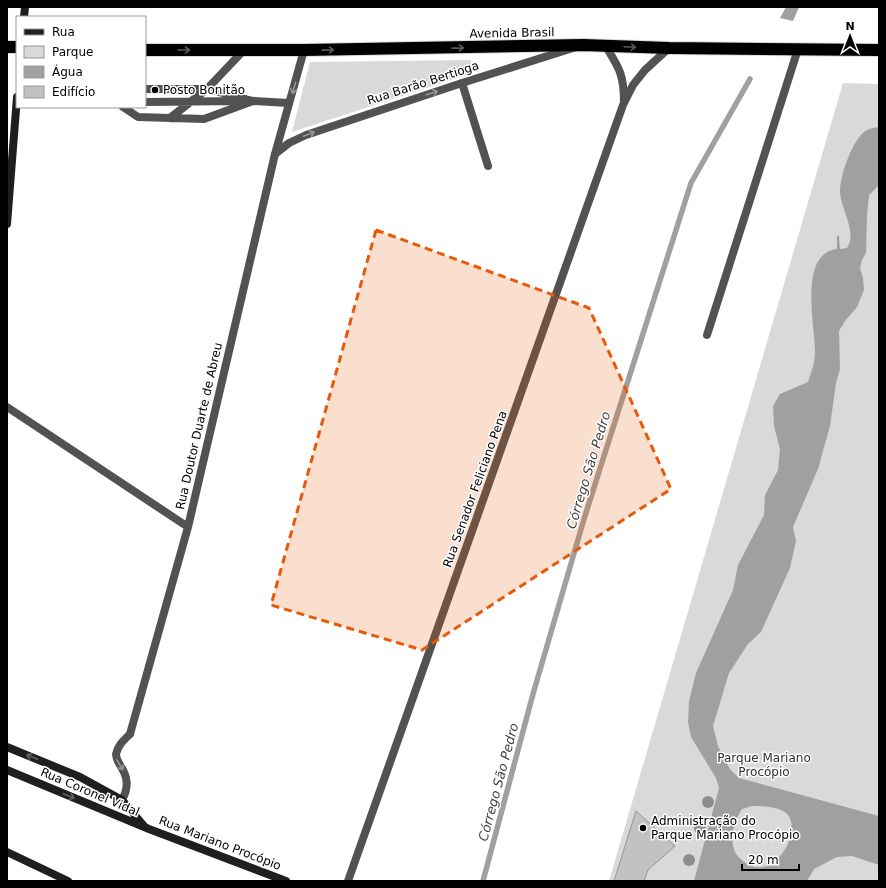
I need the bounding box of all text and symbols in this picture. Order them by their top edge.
legend [16,16,146,108]
north arrow [830,16,870,56]
text: N [845,20,855,33]
text: Rua [52,25,75,39]
street label: Avenida Brasil [469,25,555,41]
one-way arrow [623,43,636,50]
one-way arrow [451,44,464,51]
text: Parque [52,45,93,59]
one-way arrow [177,46,190,54]
one-way arrow [321,46,334,54]
street label: Rua Barão Bertioga [365,58,481,108]
text: Água [52,64,83,79]
one-way arrow [290,81,297,94]
place label: Posto Bonitão [163,83,245,97]
text: Edifício [52,85,95,99]
marker: Posto Bonitão [150,85,160,95]
one-way arrow [425,89,438,96]
one-way arrow [302,130,314,138]
street label: Rua Doutor Duarte de Abreu [173,341,225,511]
street label: Rua Senador Feliciano Pena [440,409,510,569]
water label: Córrego São Pedro [564,410,613,531]
water label: Córrego São Pedro [475,721,521,843]
park label: Parque Mariano Procópio [717,751,811,779]
one-way arrow [26,753,38,760]
one-way arrow [117,759,125,771]
street label: Rua Coronel Vidal [38,765,142,819]
one-way arrow [62,793,74,800]
street label: Rua Mariano Procópio [157,813,283,873]
place label: Administração do Parque Mariano Procópio [651,814,800,842]
marker: Administração do Parque Mariano Procópio [638,823,648,833]
scale bar [742,846,799,872]
text: 20 m [748,853,779,867]

